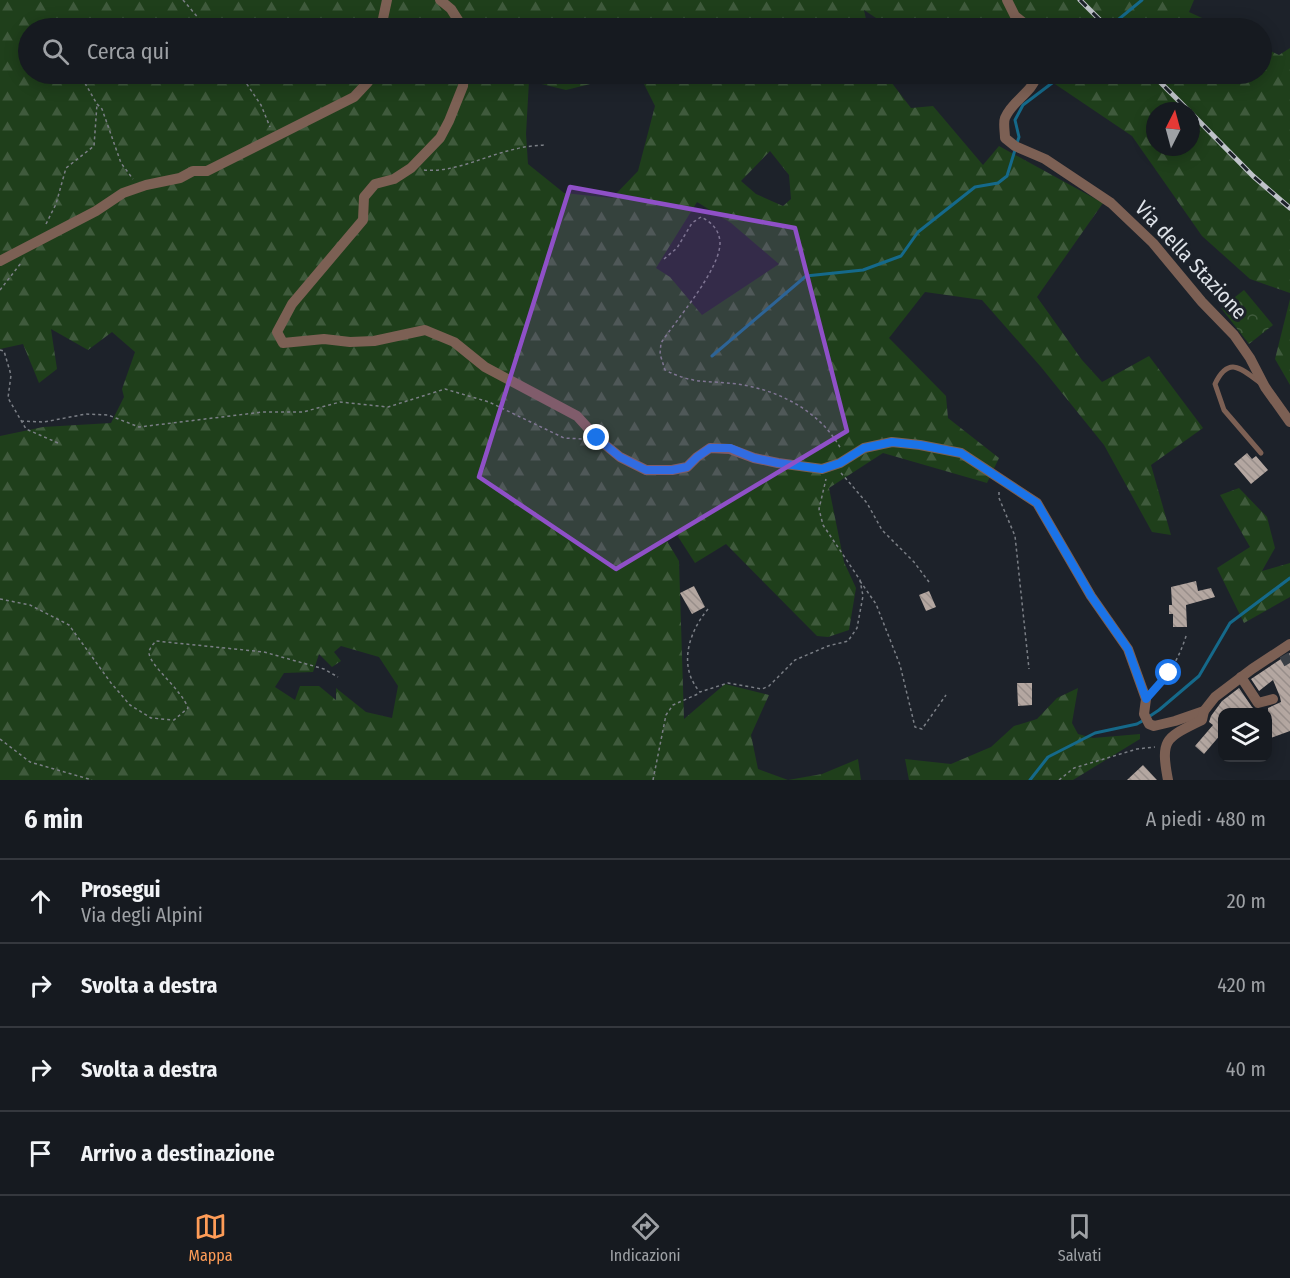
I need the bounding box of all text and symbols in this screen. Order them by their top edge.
search box [18,18,1272,84]
icon: search [39,35,72,68]
text: Cerca qui [87,38,170,65]
north arrow [1146,102,1200,156]
street label: Via della Stazione [1129,195,1253,325]
route end [583,424,609,450]
route start [1155,659,1181,685]
map controls [1218,708,1272,762]
button: layers [1218,708,1272,762]
text: 6 min [24,804,83,835]
text: A piedi · 480 m [1146,807,1266,831]
text: Prosegui [81,876,160,903]
icon: ahead [24,885,57,918]
text: 20 m [1227,889,1266,913]
text: Via degli Alpini [81,903,203,927]
icon: right [24,969,57,1002]
text: Svolta a destra [81,972,218,999]
text: 420 m [1217,973,1266,997]
icon: right [24,1053,57,1086]
text: Svolta a destra [81,1056,218,1083]
text: 40 m [1226,1057,1266,1081]
icon: arrive [24,1137,57,1170]
text: Arrivo a destinazione [81,1140,275,1167]
tab: Mappa [189,1210,233,1265]
tab: Indicazioni [610,1210,681,1265]
tab: Salvati [1058,1210,1101,1265]

